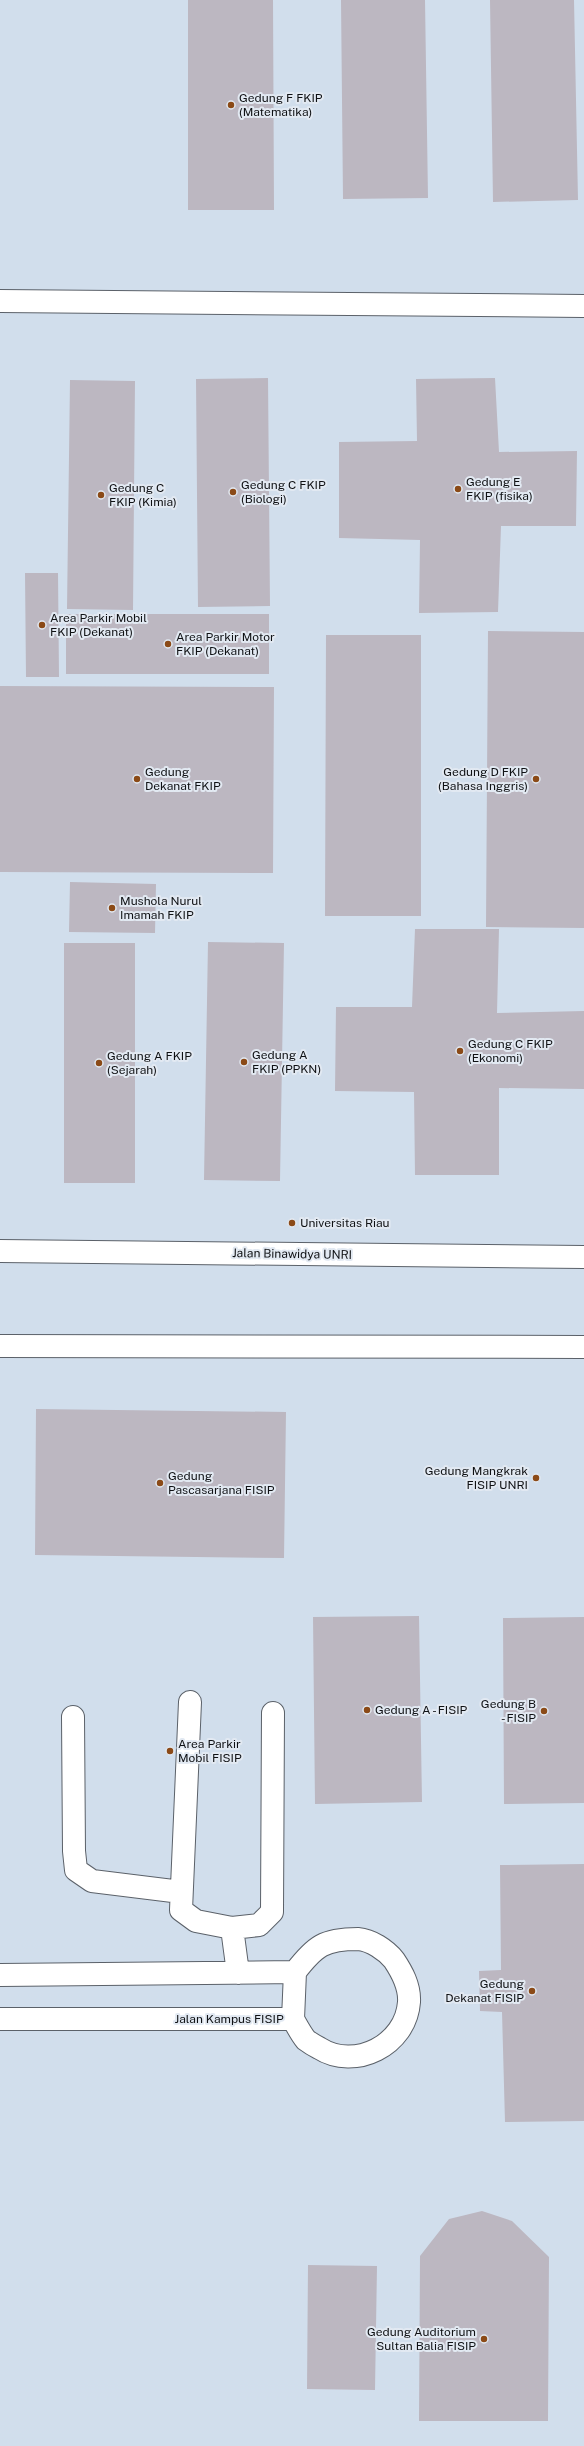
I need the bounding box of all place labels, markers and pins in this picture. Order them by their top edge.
place label: Gedung F FKIP (Matematika) [239,91,323,119]
marker: Gedung F FKIP (Matematika) [226,100,236,110]
place label: Gedung E FKIP (fisika) [466,475,533,503]
place label: Gedung C FKIP (Biologi) [241,478,326,506]
place label: Gedung C FKIP (Kimia) [109,481,177,509]
marker: Gedung E FKIP (fisika) [453,484,463,494]
marker: Gedung C FKIP (Biologi) [228,487,238,497]
marker: Gedung C FKIP (Kimia) [96,490,106,500]
place label: Area Parkir Mobil FKIP (Dekanat) [50,611,147,639]
marker: Area Parkir Mobil FKIP (Dekanat) [37,620,47,630]
place label: Area Parkir Motor FKIP (Dekanat) [176,630,275,658]
marker: Area Parkir Motor FKIP (Dekanat) [163,639,173,649]
place label: Gedung Dekanat FKIP [145,765,221,793]
place label: Gedung D FKIP (Bahasa Inggris) [438,765,528,793]
marker: Gedung Dekanat FKIP [132,774,142,784]
marker: Gedung D FKIP (Bahasa Inggris) [531,774,541,784]
place label: Mushola Nurul Imamah FKIP [120,894,202,922]
marker: Mushola Nurul Imamah FKIP [107,903,117,913]
place label: Gedung C FKIP (Ekonomi) [468,1037,553,1065]
marker: Gedung C FKIP (Ekonomi) [455,1046,465,1056]
place label: Gedung A FKIP (PPKN) [252,1048,321,1076]
place label: Gedung A FKIP (Sejarah) [107,1049,192,1077]
marker: Gedung A FKIP (PPKN) [239,1057,249,1067]
marker: Gedung A FKIP (Sejarah) [94,1058,104,1068]
place label: Universitas Riau [300,1216,390,1230]
marker: Universitas Riau [287,1218,297,1228]
place label: Gedung Mangkrak FISIP UNRI [425,1464,528,1492]
place label: Gedung Pascasarjana FISIP [168,1469,275,1497]
marker: Gedung Mangkrak FISIP UNRI [531,1473,541,1483]
marker: Gedung Pascasarjana FISIP [155,1478,165,1488]
place label: Gedung B - FISIP [481,1697,536,1725]
place label: Gedung A - FISIP [375,1703,468,1717]
marker: Gedung A - FISIP [362,1705,372,1715]
marker: Gedung B - FISIP [539,1706,549,1716]
place label: Area Parkir Mobil FISIP [178,1737,242,1765]
marker: Area Parkir Mobil FISIP [165,1746,175,1756]
place label: Gedung Dekanat FISIP [445,1977,524,2005]
marker: Gedung Dekanat FISIP [527,1986,537,1996]
place label: Gedung Auditorium Sultan Balia FISIP [367,2325,476,2353]
marker: Gedung Auditorium Sultan Balia FISIP [479,2334,489,2344]

